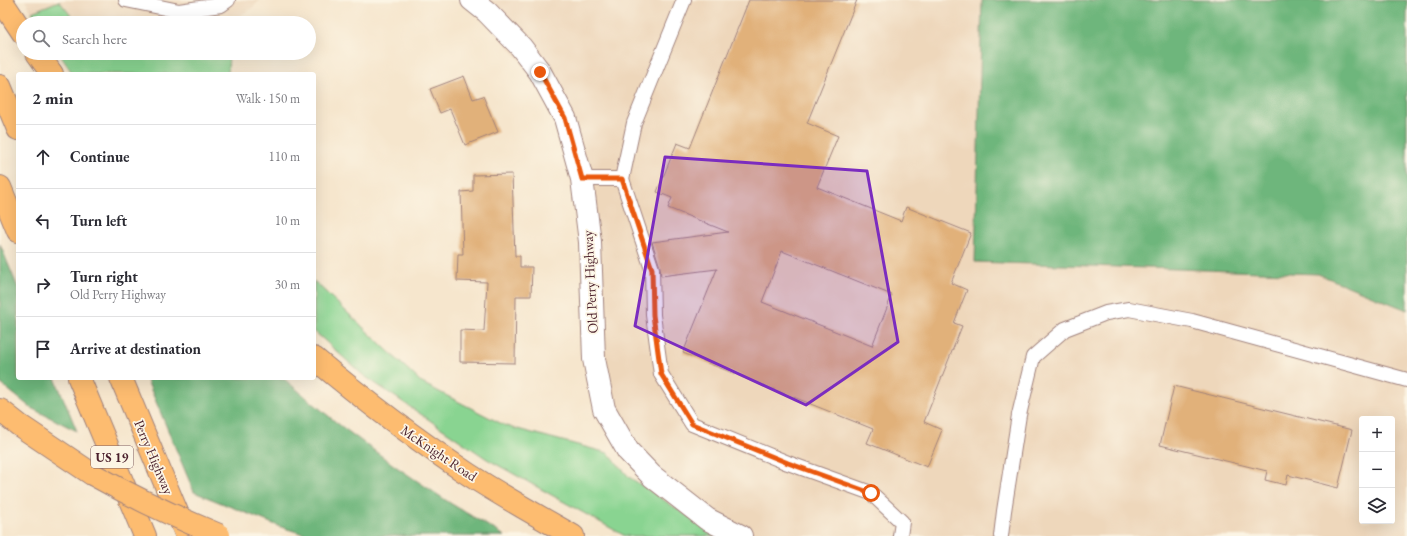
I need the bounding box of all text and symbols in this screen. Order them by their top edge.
search box [16,16,316,60]
icon: search [30,27,52,49]
text: Search here [62,29,127,48]
route end [531,63,549,81]
text: 2 min [32,87,73,109]
text: Walk · 150 m [236,90,300,107]
icon: ahead [32,146,54,168]
text: Continue [70,147,130,166]
text: 110 m [269,148,300,165]
icon: left [32,210,54,232]
text: Turn left [70,211,127,230]
text: 10 m [275,212,300,229]
street label: Old Perry Highway [578,229,602,334]
text: Turn right [70,267,138,286]
icon: right [32,274,54,296]
text: 30 m [275,276,300,293]
text: Old Perry Highway [70,286,166,303]
icon: arrive [32,338,54,360]
text: Arrive at destination [70,339,201,358]
map controls [1359,416,1395,524]
button: + [1359,416,1395,452]
street label: Perry Highway [130,417,178,498]
street label: McKnight Road [397,421,481,486]
road number: US 19 [91,446,133,468]
button: − [1359,452,1395,488]
route start [862,484,880,502]
button: layers [1359,488,1395,524]

